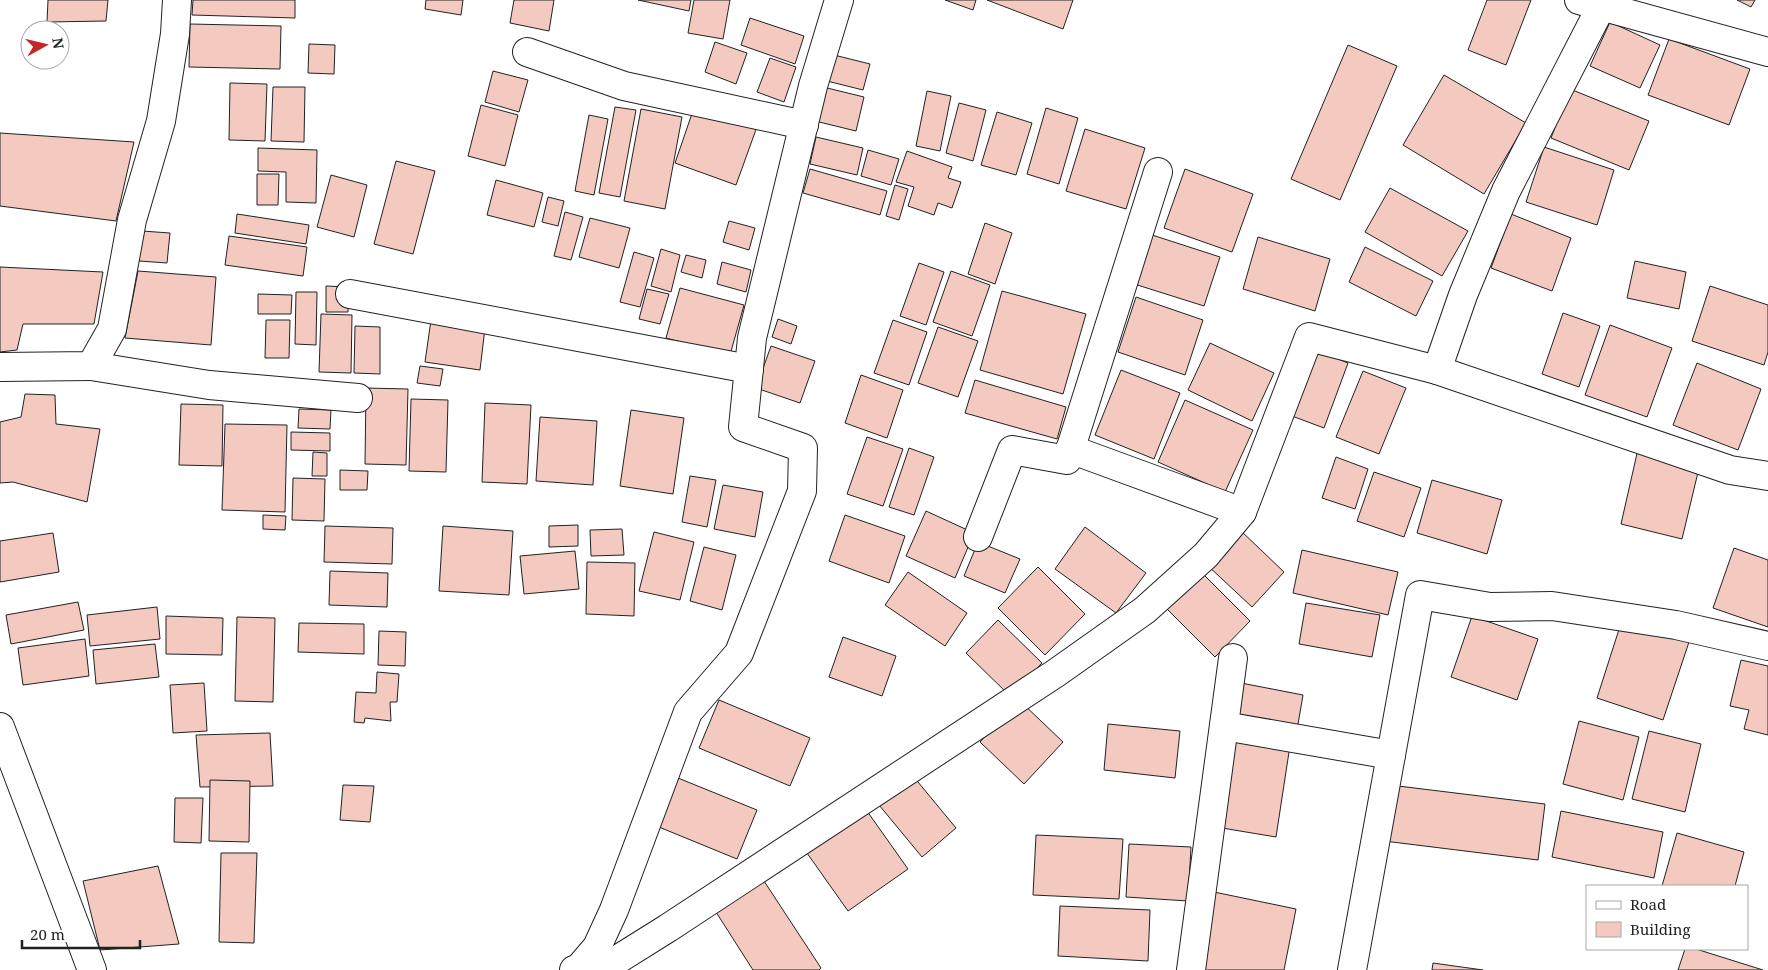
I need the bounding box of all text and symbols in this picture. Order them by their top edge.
north arrow [20,20,70,70]
text: N [48,36,69,50]
legend [1586,885,1748,950]
text: Road [1630,894,1666,914]
scale bar [22,918,140,950]
text: Building [1630,919,1691,939]
text: 20 m [30,924,65,944]

